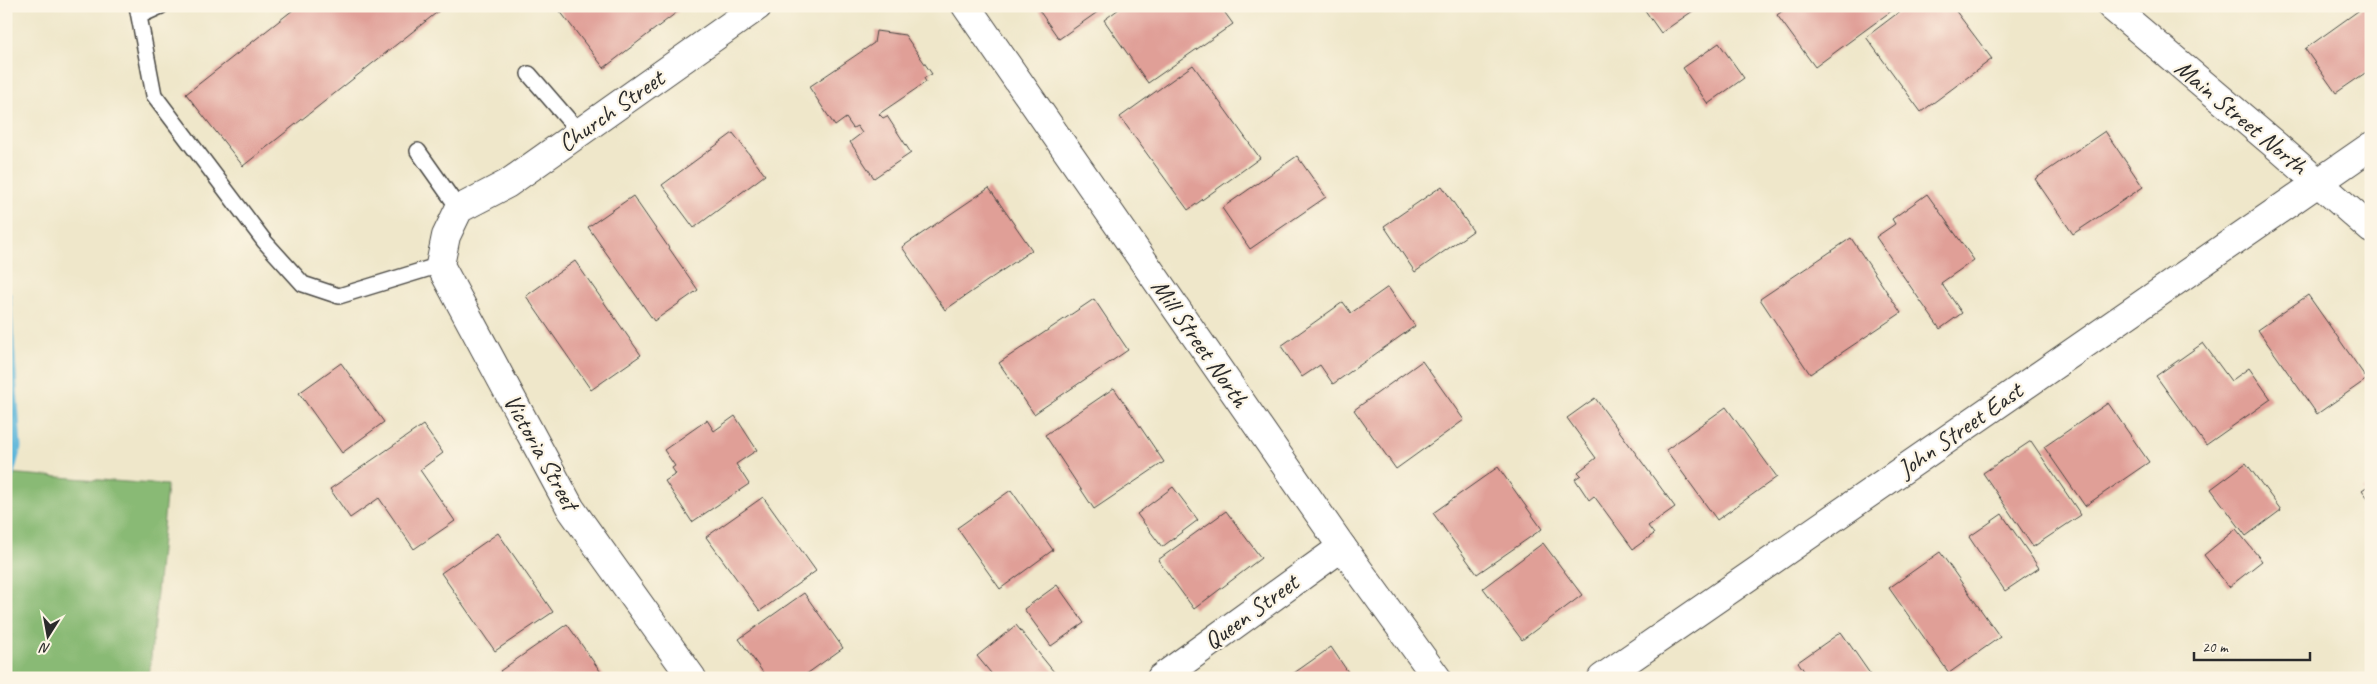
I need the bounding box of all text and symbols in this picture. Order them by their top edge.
street label: Main Street North [2168,52,2315,183]
street label: Church Street [552,61,673,159]
street label: Mill Street North [1144,272,1257,415]
street label: John Street East [1890,374,2031,485]
street label: Victoria Street [496,388,588,519]
street label: Queen Street [1197,565,1307,657]
north arrow [22,612,72,662]
scale bar [2194,629,2311,661]
text: 20 m [2202,638,2229,657]
text: N [37,639,51,657]

